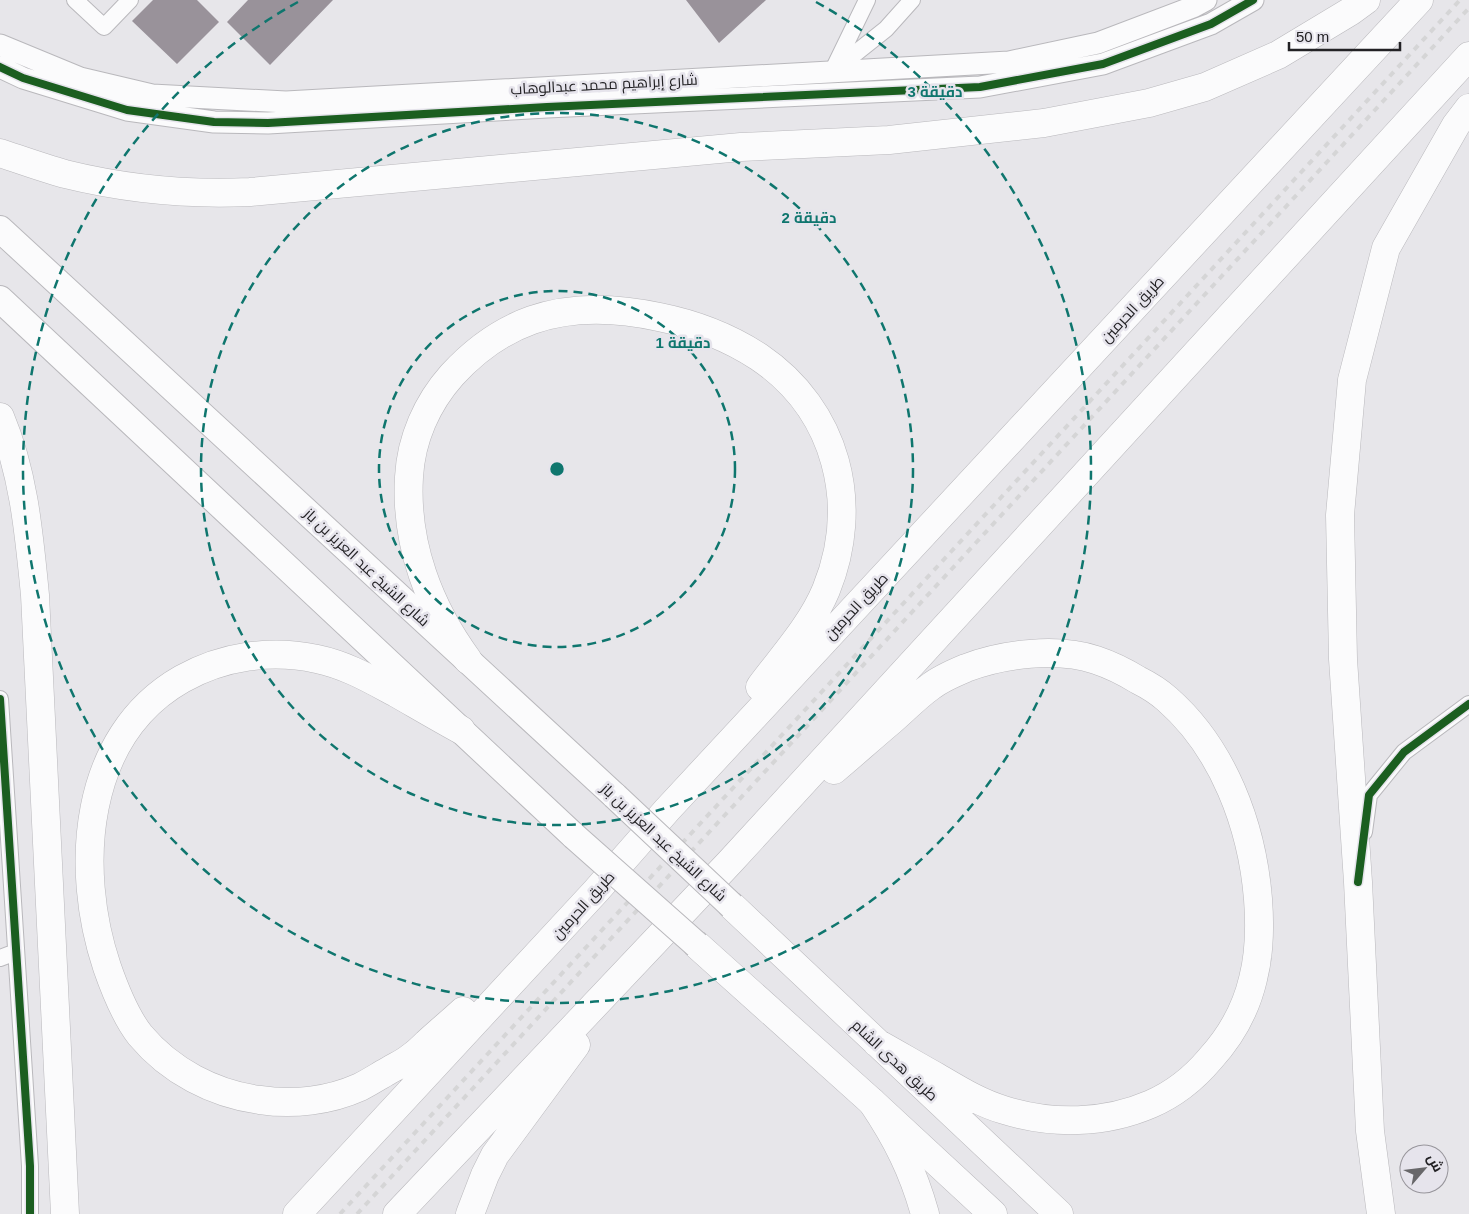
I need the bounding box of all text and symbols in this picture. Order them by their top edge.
scale bar [1289,20,1400,52]
text: 50 m [1296,28,1329,45]
street label: شارع إبراهيم محمد عبدالوهاب [510,71,698,100]
text: 3 دقيقة [908,83,962,100]
text: 2 دقيقة [782,209,836,226]
street label: طريق الحرمين [1097,272,1169,347]
text: 1 دقيقة [656,334,710,351]
centre of rings [548,460,566,478]
street label: شارع الشيخ عبد العزيز بن باز [298,504,433,632]
street label: طريق الحرمين [821,569,893,644]
street label: شارع الشيخ عبد العزيز بن باز [595,779,730,907]
street label: طريق الحرمين [548,868,619,943]
street label: طريق هدى الشام [847,1016,941,1105]
north arrow [1399,1144,1449,1194]
text: ش [1423,1151,1447,1175]

